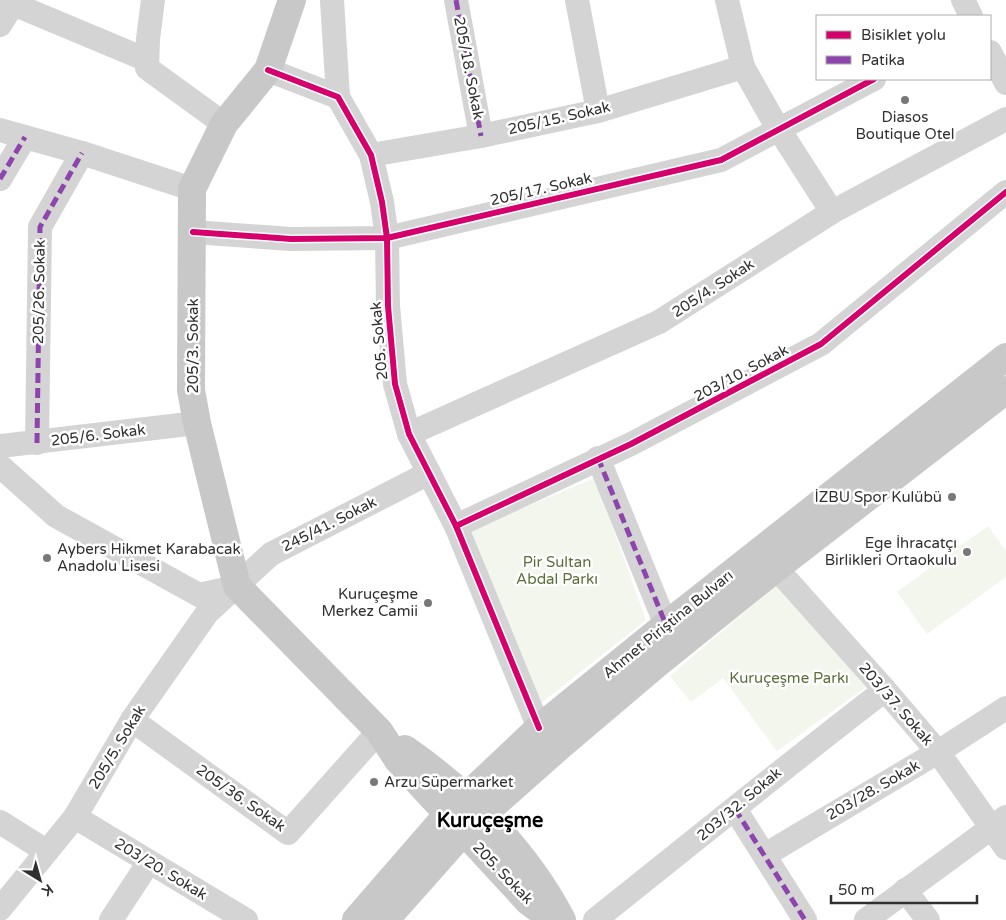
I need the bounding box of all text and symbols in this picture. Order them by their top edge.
street label: 205/18. Sokak [450,15,488,121]
legend [816,15,991,80]
text: Bisiklet yolu [861,26,946,44]
text: Patika [861,51,905,69]
marker: Diasos Boutique Otel [899,94,911,106]
street label: 205/15. Sokak [506,97,612,139]
place label: Diasos Boutique Otel [855,108,955,143]
street label: 205/17. Sokak [488,169,594,209]
street label: 205/26. Sokak [29,240,49,344]
street label: 205/4. Sokak [669,255,757,321]
street label: 205/3. Sokak [184,298,202,394]
street label: 205. Sokak [367,301,391,381]
street label: 203/10. Sokak [691,341,791,405]
street label: 205/6. Sokak [50,420,146,450]
place label: İZBU Spor Kulübü [814,488,942,506]
marker: İZBU Spor Kulübü [946,491,958,503]
street label: 245/41. Sokak [279,492,379,556]
place label: Ege İhracatçı Birlikleri Ortaokulu [825,534,957,569]
place label: Aybers Hikmet Karabacak Anadolu Lisesi [57,540,241,575]
marker: Ege İhracatçı Birlikleri Ortaokulu [961,546,973,558]
marker: Aybers Hikmet Karabacak Anadolu Lisesi [41,552,53,564]
park label: Pir Sultan Abdal Parkı [516,553,598,588]
street label: Ahmet Piriştina Bulvarı [599,566,737,682]
place label: Kuruçeşme Merkez Camii [321,585,418,620]
marker: Kuruçeşme Merkez Camii [422,597,434,609]
street label: 203/37. Sokak [855,659,937,749]
park label: Kuruçeşme Parkı [729,669,849,687]
street label: 205/5. Sokak [85,702,149,792]
street label: 203/28. Sokak [823,756,923,824]
street label: 205/36. Sokak [193,761,289,835]
street label: 203/32. Sokak [693,764,785,844]
place label: Arzu Süpermarket [384,773,514,791]
marker: Arzu Süpermarket [368,776,380,788]
district label: Kuruçeşme [437,809,543,833]
street label: 203/20. Sokak [112,834,210,904]
street label: 205. Sokak [469,838,537,908]
north arrow [15,855,65,905]
scale bar [831,872,977,904]
text: K [38,880,56,900]
text: 50 m [838,881,875,899]

